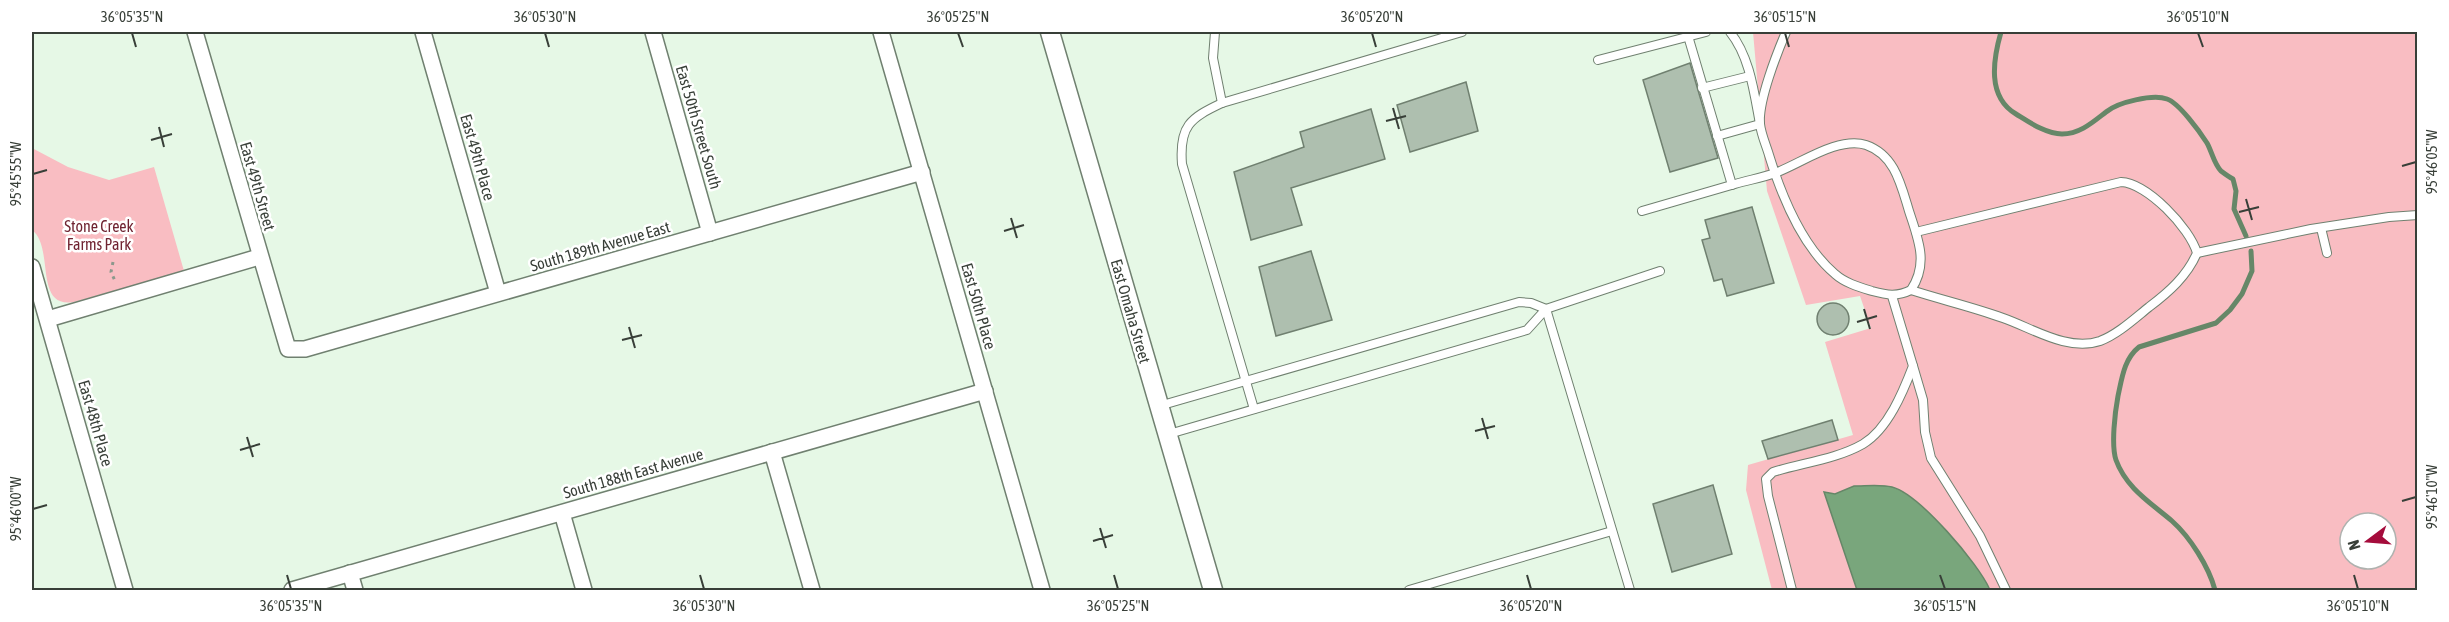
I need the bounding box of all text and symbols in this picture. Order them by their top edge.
text: 36°05'35"N [101,8,163,25]
text: 36°05'30"N [514,8,576,25]
text: 36°05'25"N [927,8,989,25]
text: 36°05'20"N [1341,8,1403,25]
text: 36°05'15"N [1754,8,1816,25]
text: 36°05'10"N [2167,8,2229,25]
street label: East 50th Street South [673,63,725,191]
street label: East 49th Place [457,112,499,202]
text: 95°46'05"W [2423,130,2440,194]
street label: East 49th Street [237,140,279,233]
text: 95°45'55"W [7,142,24,206]
park label: Stone Creek Farms Park [64,217,134,253]
street label: South 189th Avenue East [528,217,672,275]
street label: East Omaha Street [1108,257,1155,366]
street label: East 50th Place [958,261,1000,351]
street label: East 48th Place [75,378,117,468]
street label: South 188th East Avenue [561,444,705,502]
text: 95°46'10"W [2423,465,2440,529]
text: 95°46'00"W [7,477,24,541]
north arrow [2338,511,2398,571]
text: N [2344,538,2364,552]
text: 36°05'35"N [260,597,322,614]
text: 36°05'30"N [673,597,735,614]
text: 36°05'25"N [1087,597,1149,614]
text: 36°05'20"N [1500,597,1562,614]
text: 36°05'15"N [1914,597,1976,614]
text: 36°05'10"N [2327,597,2389,614]

